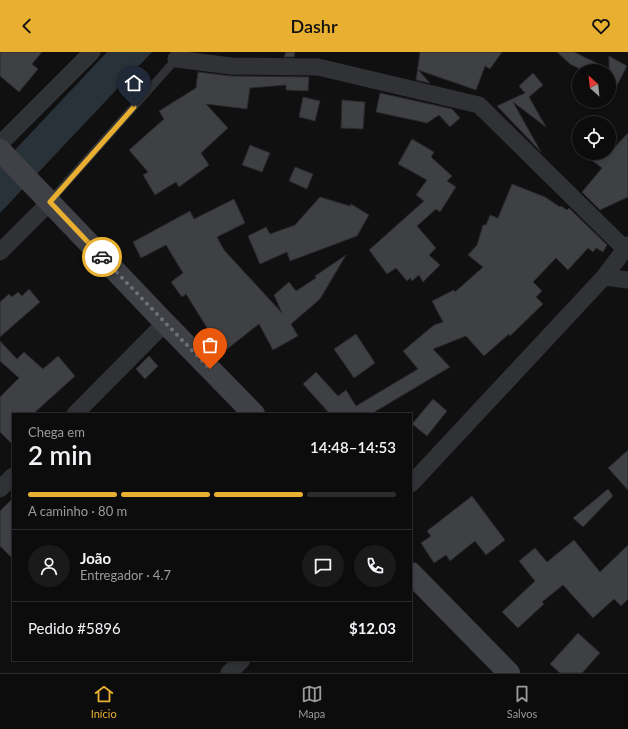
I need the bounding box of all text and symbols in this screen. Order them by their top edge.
icon: back [16,15,38,37]
text: Dashr [290,15,338,37]
icon: heart [590,15,612,37]
north arrow [572,64,616,108]
map controls [572,64,616,160]
pin [117,66,151,107]
icon: home [123,72,145,94]
button: locate [572,116,616,160]
courier [82,237,122,277]
icon: car [91,246,113,268]
pin [193,328,227,369]
icon: bag [199,334,221,356]
text: Chega em [28,424,85,440]
text: 14:48–14:53 [310,438,396,456]
text: 2 min [28,439,92,471]
text: A caminho · 80 m [28,503,127,519]
button: person [28,545,70,587]
button: chat [302,545,344,587]
button: phone [354,545,396,587]
text: João [80,549,111,567]
text: Entregador · 4.7 [80,567,171,583]
text: Pedido #5896 [28,619,121,637]
text: $12.03 [349,619,396,637]
tab: Início [91,683,117,720]
tab: Mapa [298,683,325,720]
tab: Salvos [507,683,537,720]

